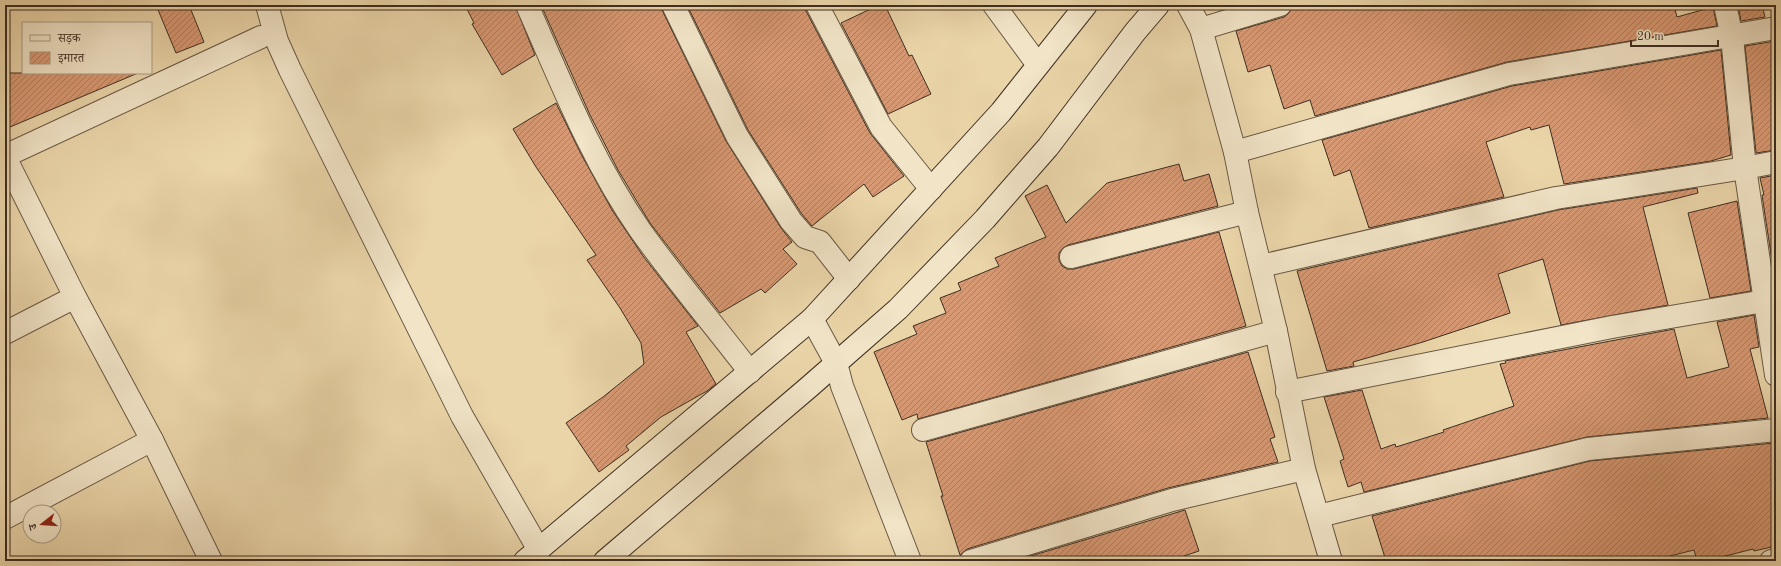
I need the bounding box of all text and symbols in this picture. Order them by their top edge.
legend [22,22,152,74]
scale bar [1631,22,1718,48]
text: 20 m [1637,31,1664,43]
text: सड़क [57,33,82,45]
text: इमारत [57,53,85,65]
north arrow [22,504,62,544]
text: उ [27,521,40,532]

